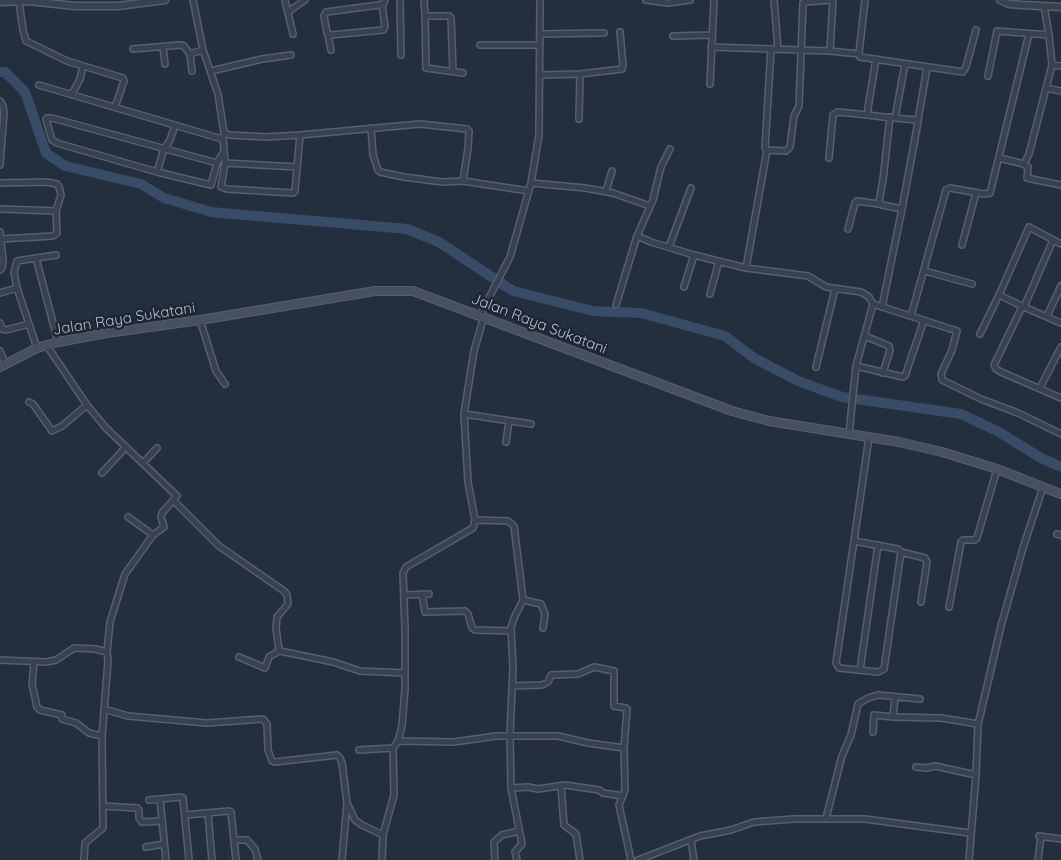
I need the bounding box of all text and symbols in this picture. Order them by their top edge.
street label: Jalan Raya Sukatani [469,290,609,358]
street label: Jalan Raya Sukatani [52,299,196,339]

